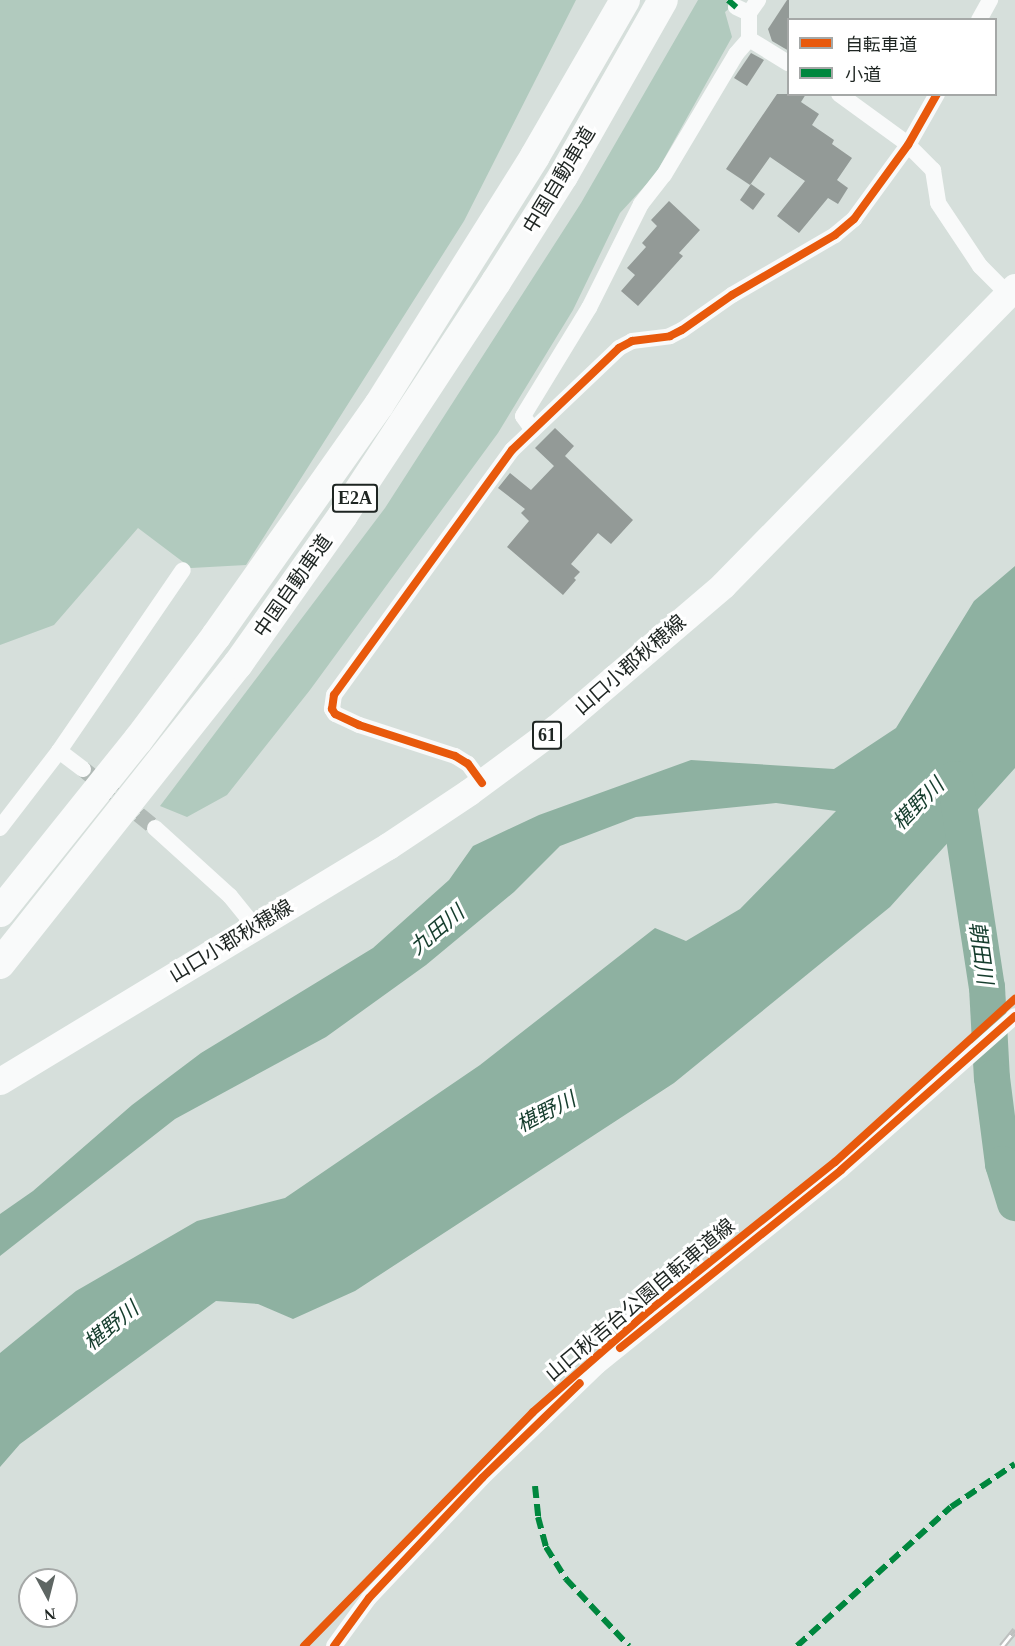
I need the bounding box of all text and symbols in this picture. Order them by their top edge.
legend [787,18,997,96]
text: 自転車道 [845,35,917,55]
text: 小道 [845,65,881,85]
street label: 中国自動車道 [518,122,600,238]
road number: E2A [331,483,379,513]
street label: 中国自動車道 [249,530,337,642]
street label: 山口小郡秋穂線 [569,610,691,720]
road number: 61 [532,720,562,750]
water label: 椹野川 [887,773,949,835]
street label: 山口小郡秋穂線 [165,895,297,987]
water label: 九田川 [405,900,469,960]
water label: 朝田川 [964,920,998,986]
water label: 椹野川 [512,1086,580,1138]
street label: 山口秋吉台公園自転車道線 [540,1214,740,1386]
water label: 椹野川 [79,1296,143,1356]
north arrow [18,1568,78,1628]
text: N [43,1605,57,1624]

